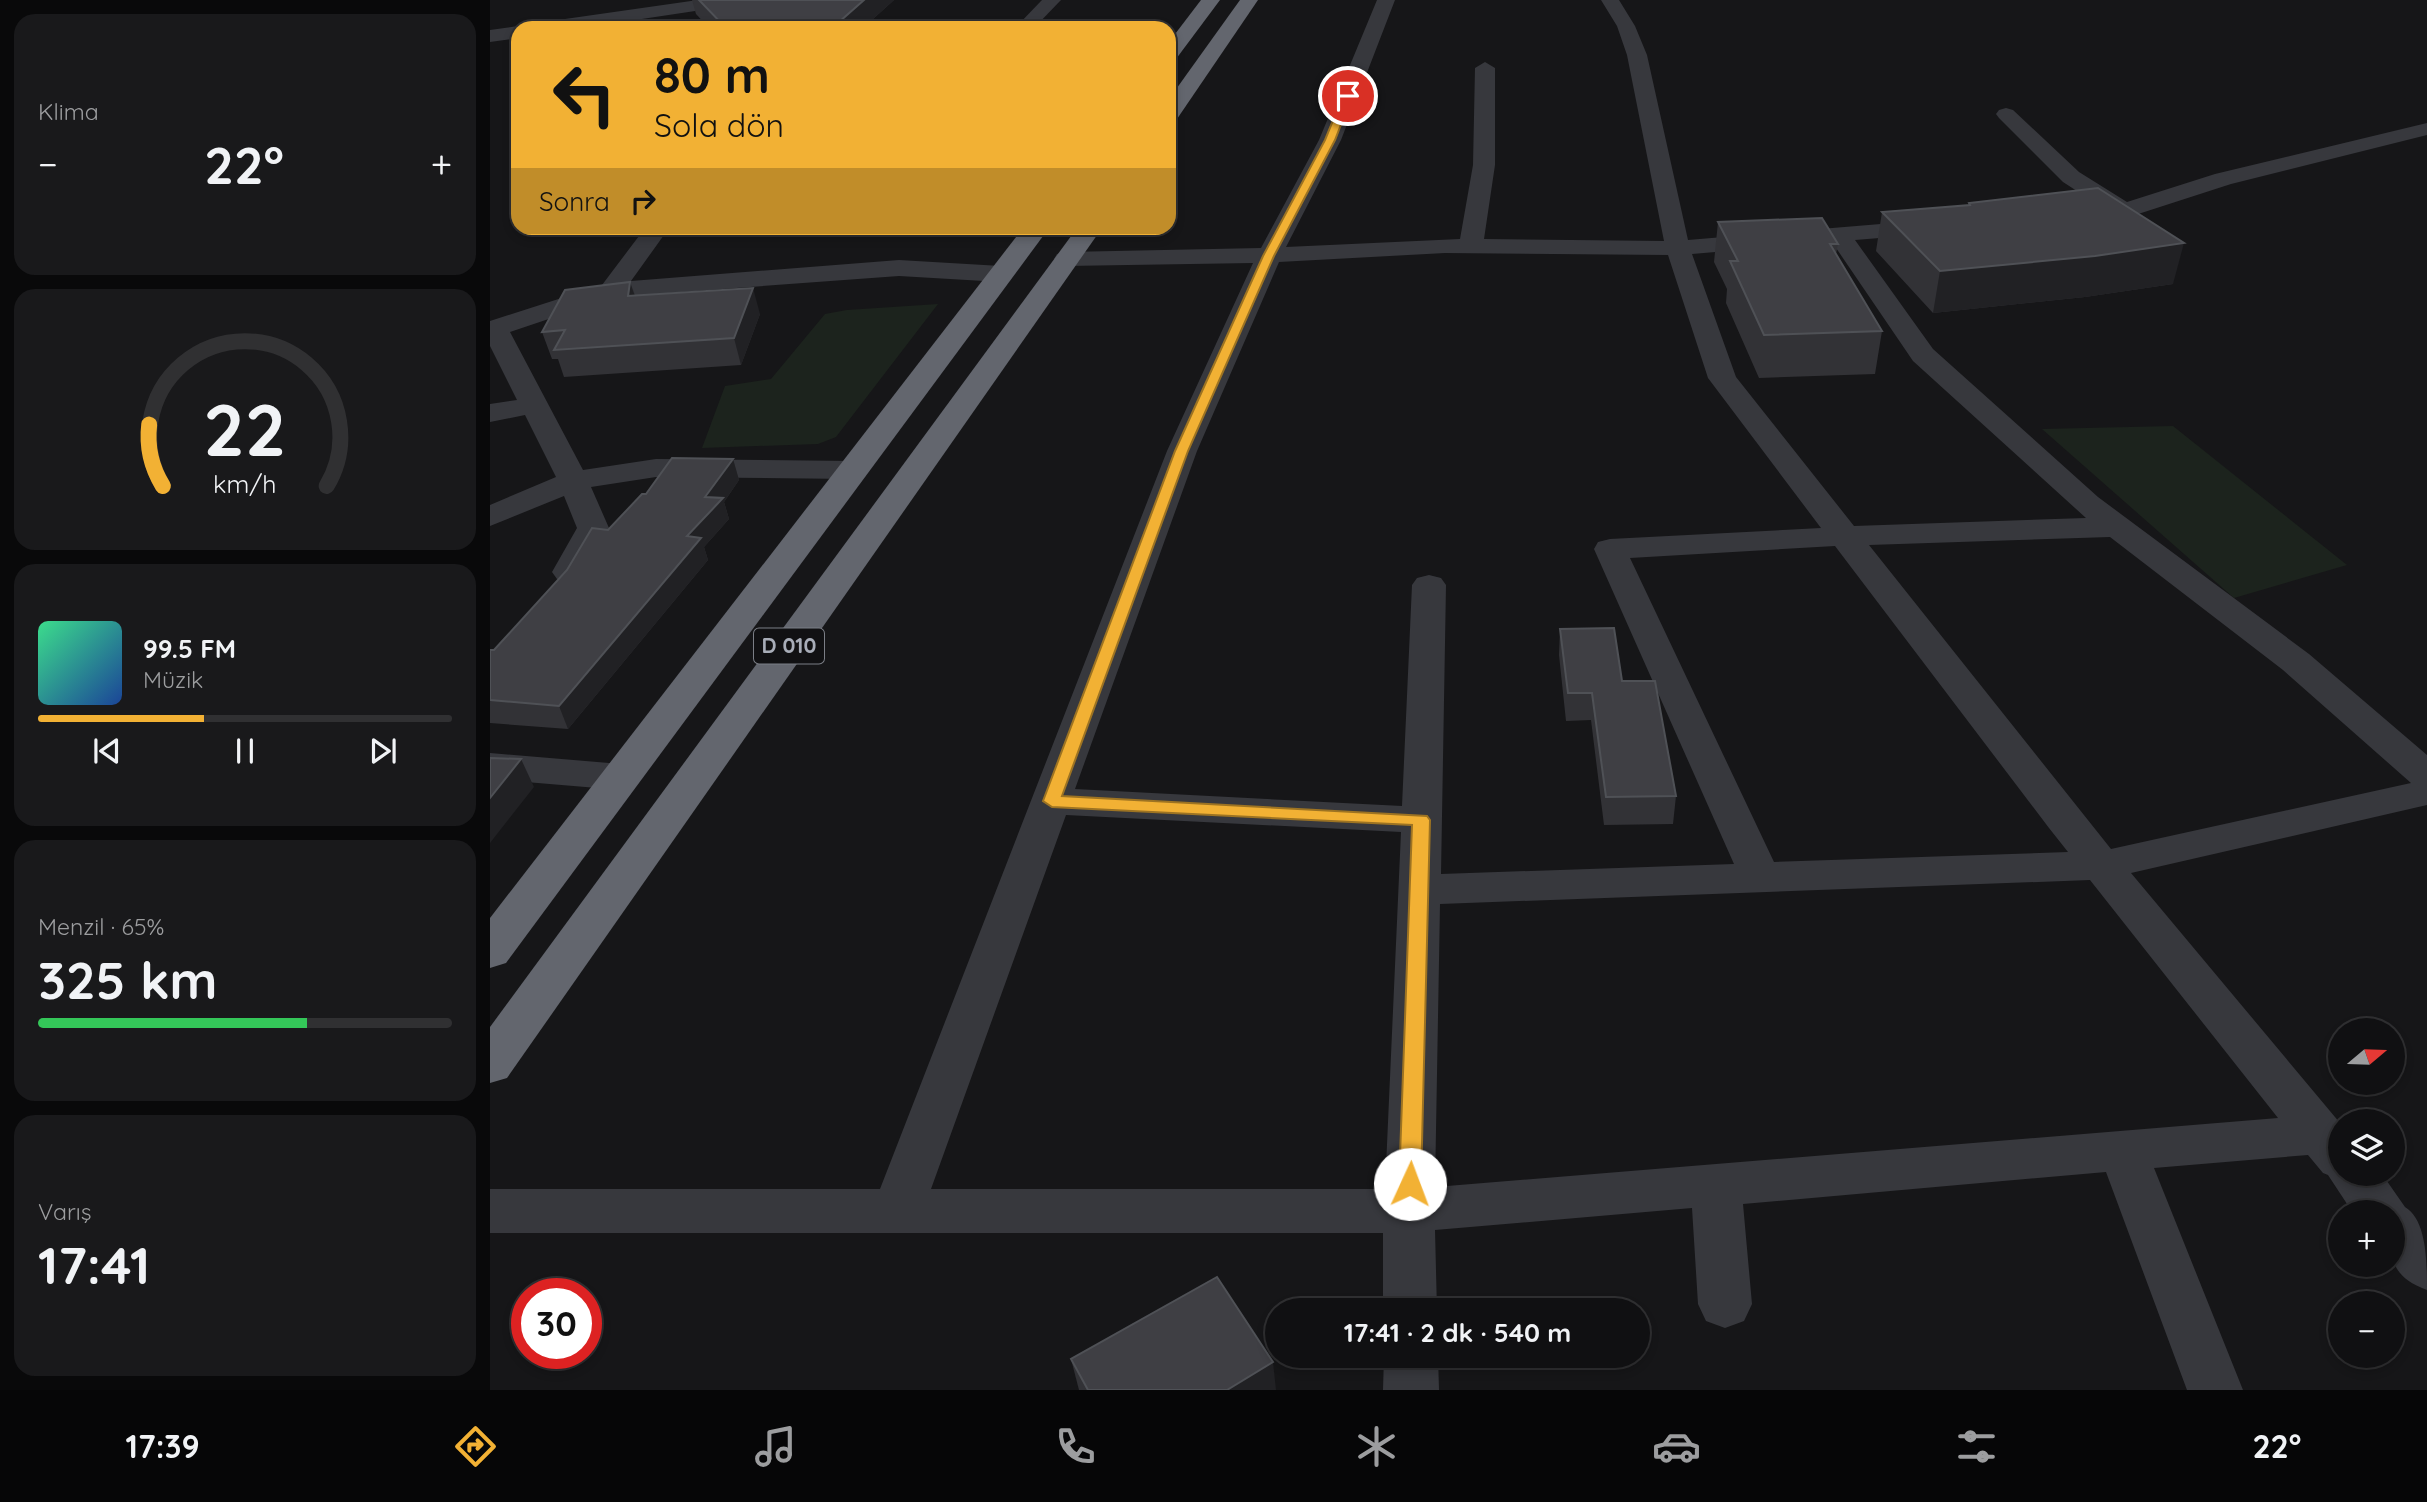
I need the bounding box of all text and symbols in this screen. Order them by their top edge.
text: 80 m [654,44,770,105]
icon: left [539,49,630,140]
pin [1318,66,1378,126]
icon: arrive [1329,77,1367,115]
text: Klima [38,97,99,126]
text: Sola dön [654,105,784,145]
text: 22° [204,132,284,197]
text: − [38,140,58,188]
text: + [431,140,452,188]
icon: right [624,182,662,220]
text: Sonra [539,185,610,218]
text: 22 [204,383,286,474]
text: km/h [213,468,277,499]
road number: D 010 [754,628,824,664]
text: 99.5 FM [143,632,236,665]
text: Müzik [143,665,203,694]
icon: previous [88,732,126,770]
icon: pause [226,732,264,770]
icon: next [364,732,402,770]
text: Menzil · 65% [38,912,164,941]
text: 325 km [38,947,218,1012]
north arrow [2328,1018,2404,1096]
map controls [2328,1018,2405,1368]
button: layers [2328,1109,2405,1186]
position arrow [1373,1147,1447,1221]
text: Varış [38,1197,92,1226]
button: + [2328,1200,2405,1277]
text: 17:41 [38,1232,150,1297]
speed limit sign: 30 [511,1278,602,1369]
button: − [2328,1291,2405,1368]
text: 17:41 · 2 dk · 540 m [1344,1316,1571,1349]
icon: directions [451,1422,500,1471]
icon: music [751,1422,800,1471]
icon: phone [1051,1422,1100,1471]
icon: climate [1352,1422,1401,1471]
icon: car [1652,1422,1701,1471]
icon: filters [1952,1422,2001,1471]
text: 17:39 [126,1426,200,1466]
text: 22° [2252,1426,2301,1466]

